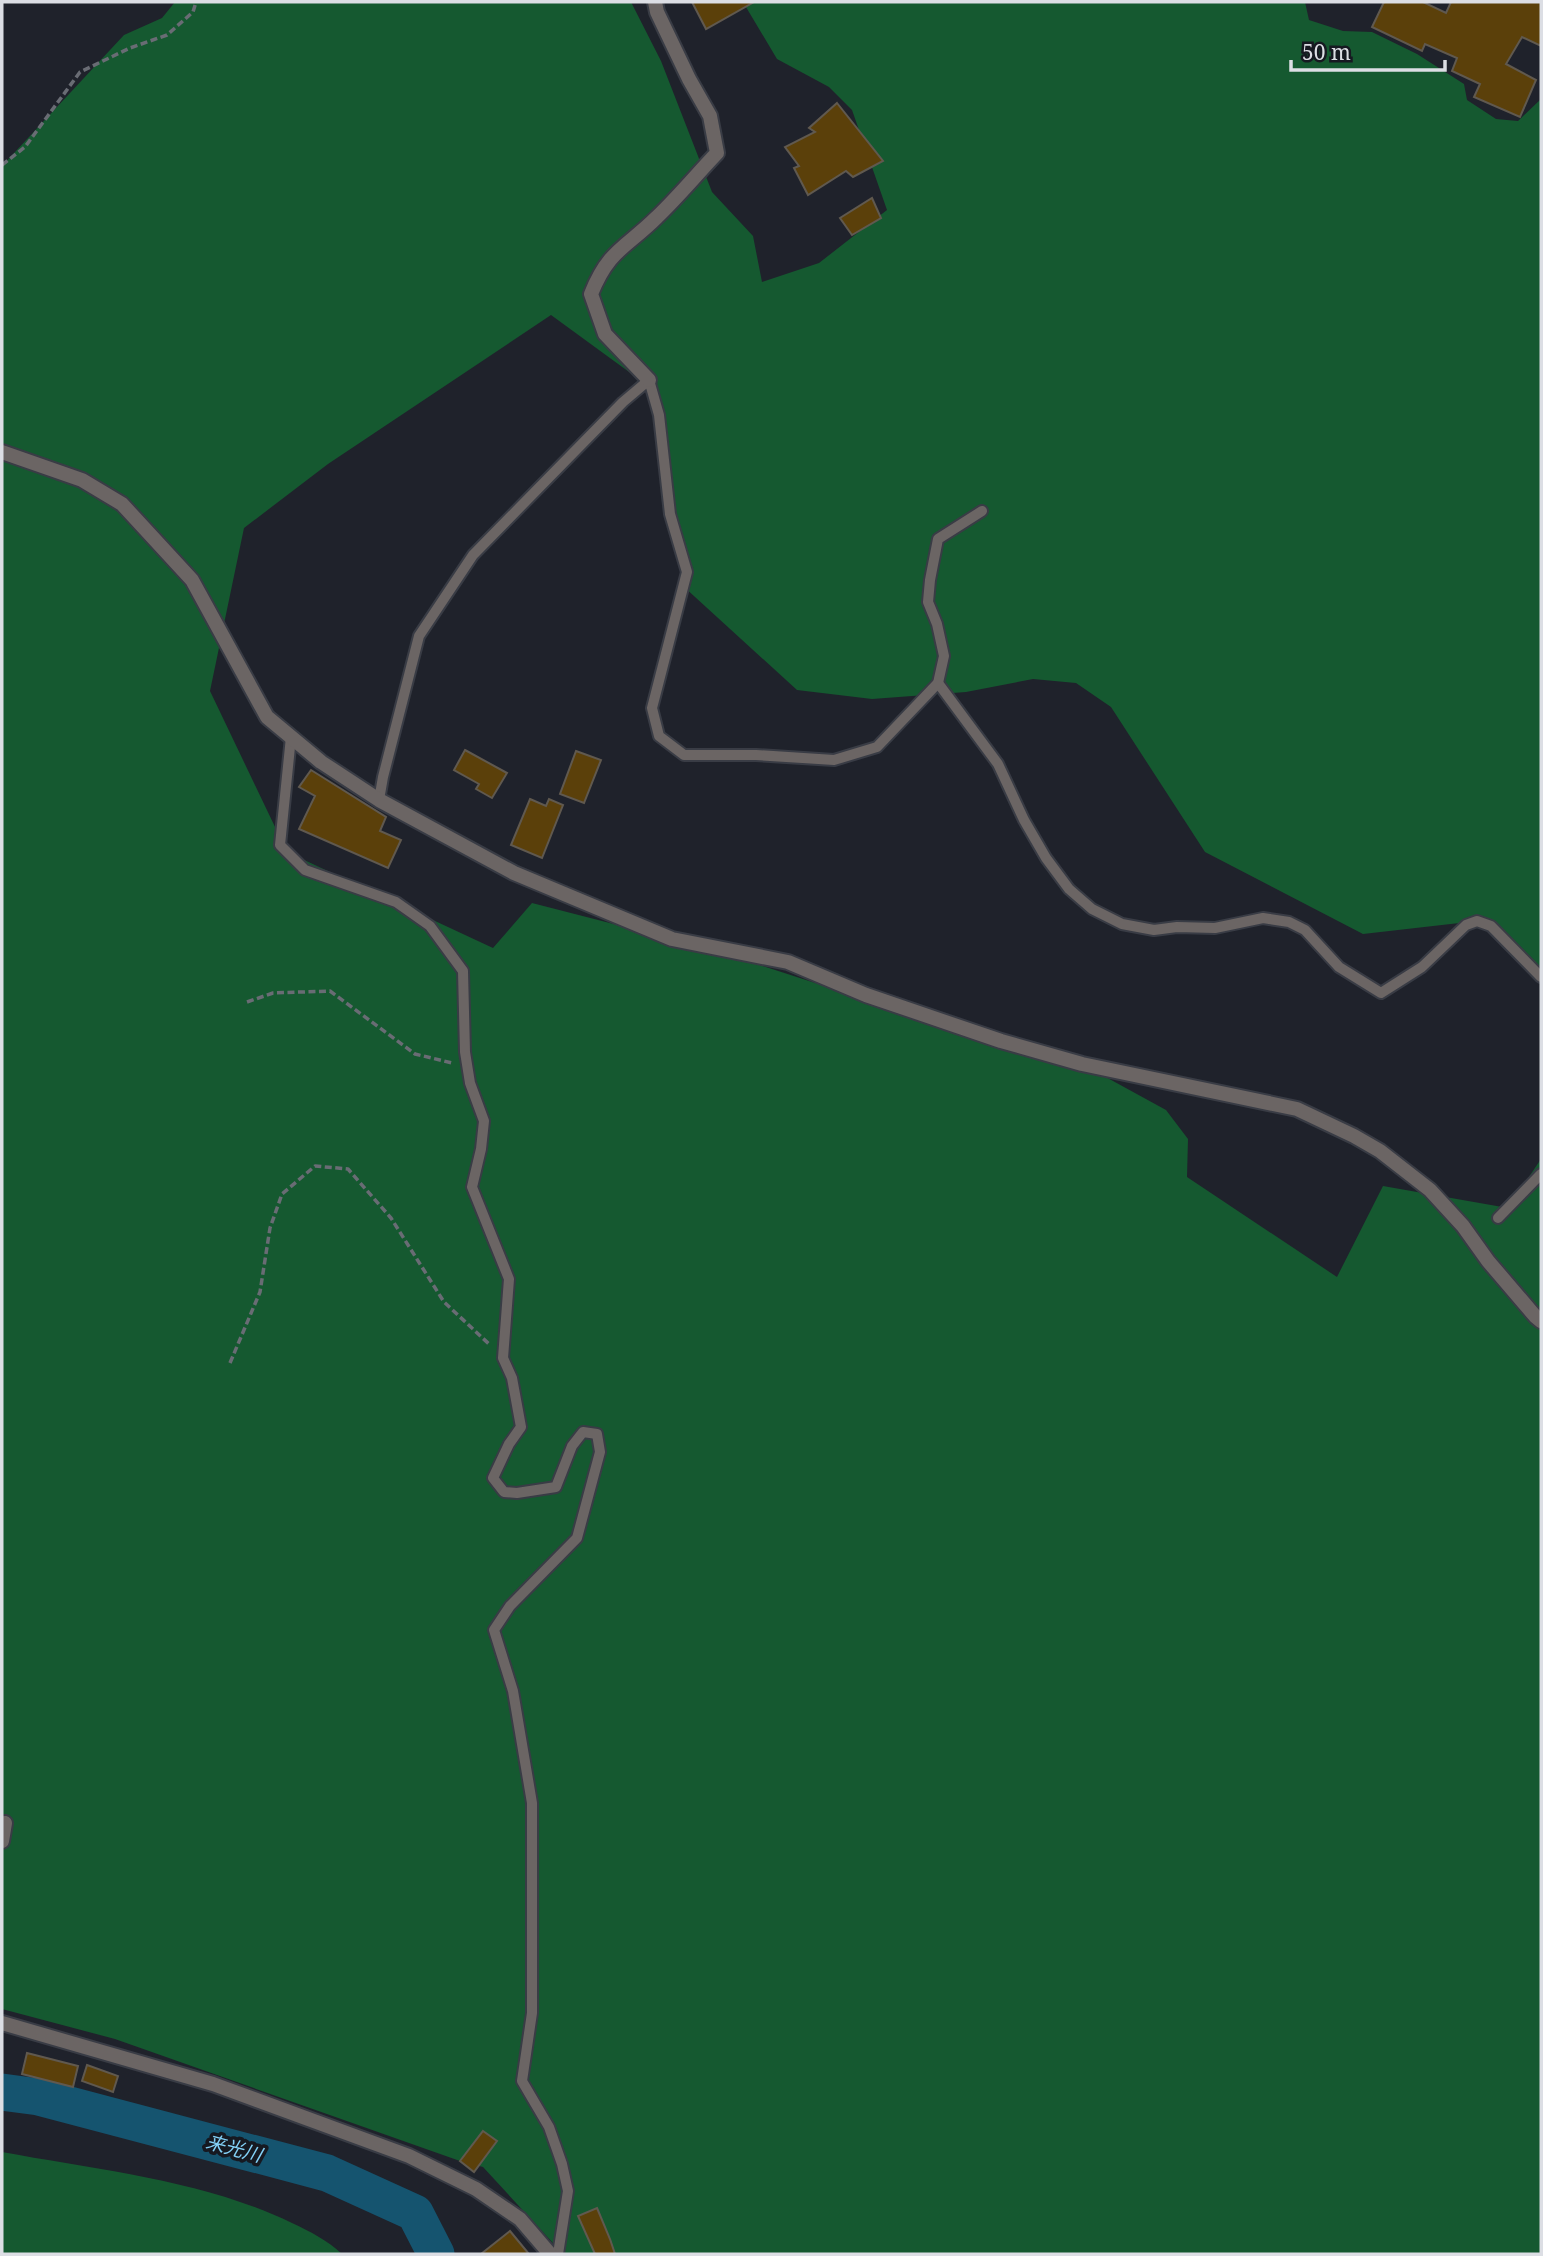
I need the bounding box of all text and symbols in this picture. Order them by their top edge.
scale bar [1291,28,1445,72]
text: 50 m [1302,38,1351,66]
water label: 来光川 [203,2128,267,2168]

